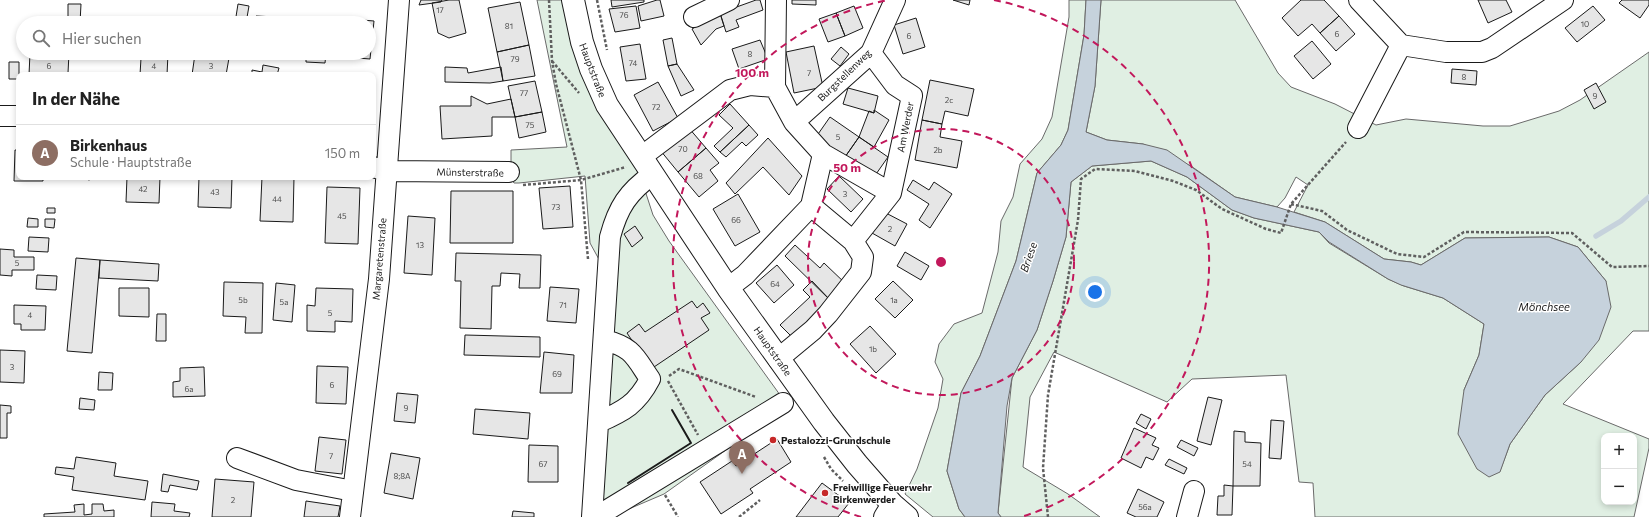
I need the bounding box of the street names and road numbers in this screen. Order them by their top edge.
street label: Hauptstraße [577,41,609,99]
street label: Burgstellenweg [815,46,874,104]
street label: Am Werder [894,101,916,153]
street label: Münsterstraße [436,165,504,179]
street label: Margaretenstraße [369,217,389,301]
street label: Hauptstraße [752,324,794,378]

